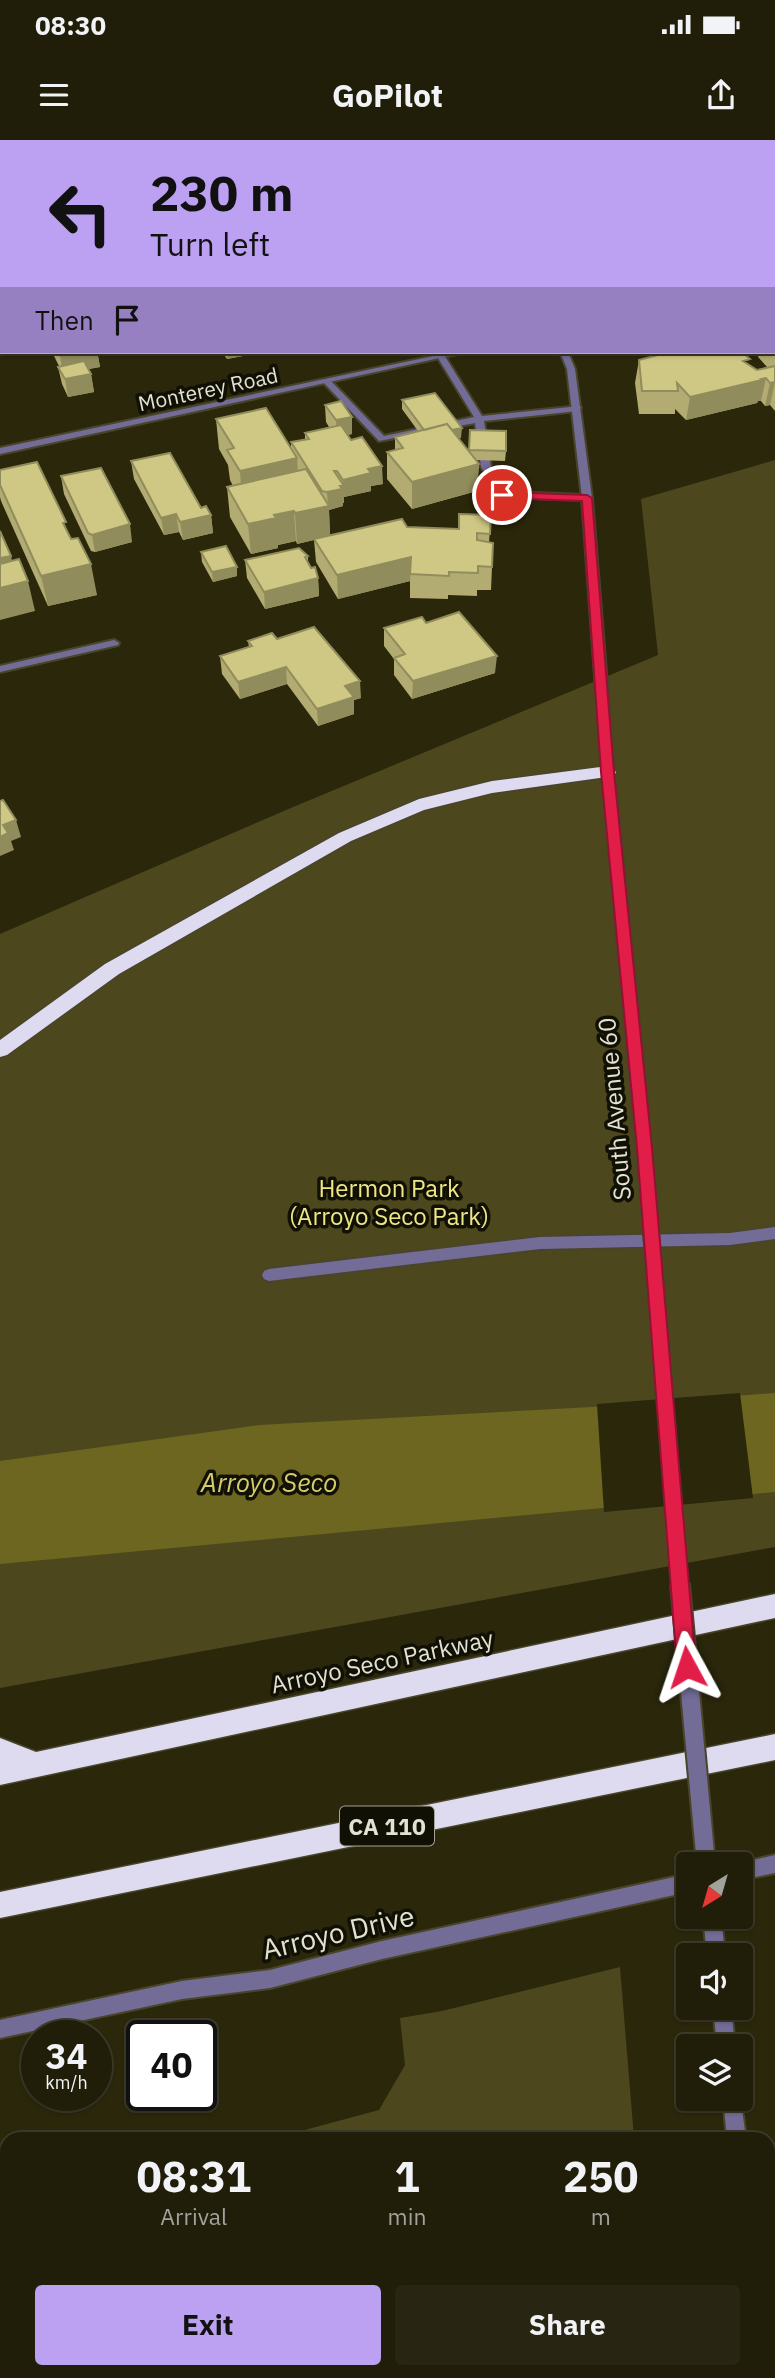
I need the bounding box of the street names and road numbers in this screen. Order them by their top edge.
street label: Monterey Road [135,361,281,417]
street label: South Avenue 60 [590,1016,638,1202]
street label: Arroyo Seco Parkway [268,1622,496,1700]
road number: CA 110 [340,1806,434,1846]
street label: Arroyo Drive [258,1897,418,1967]

